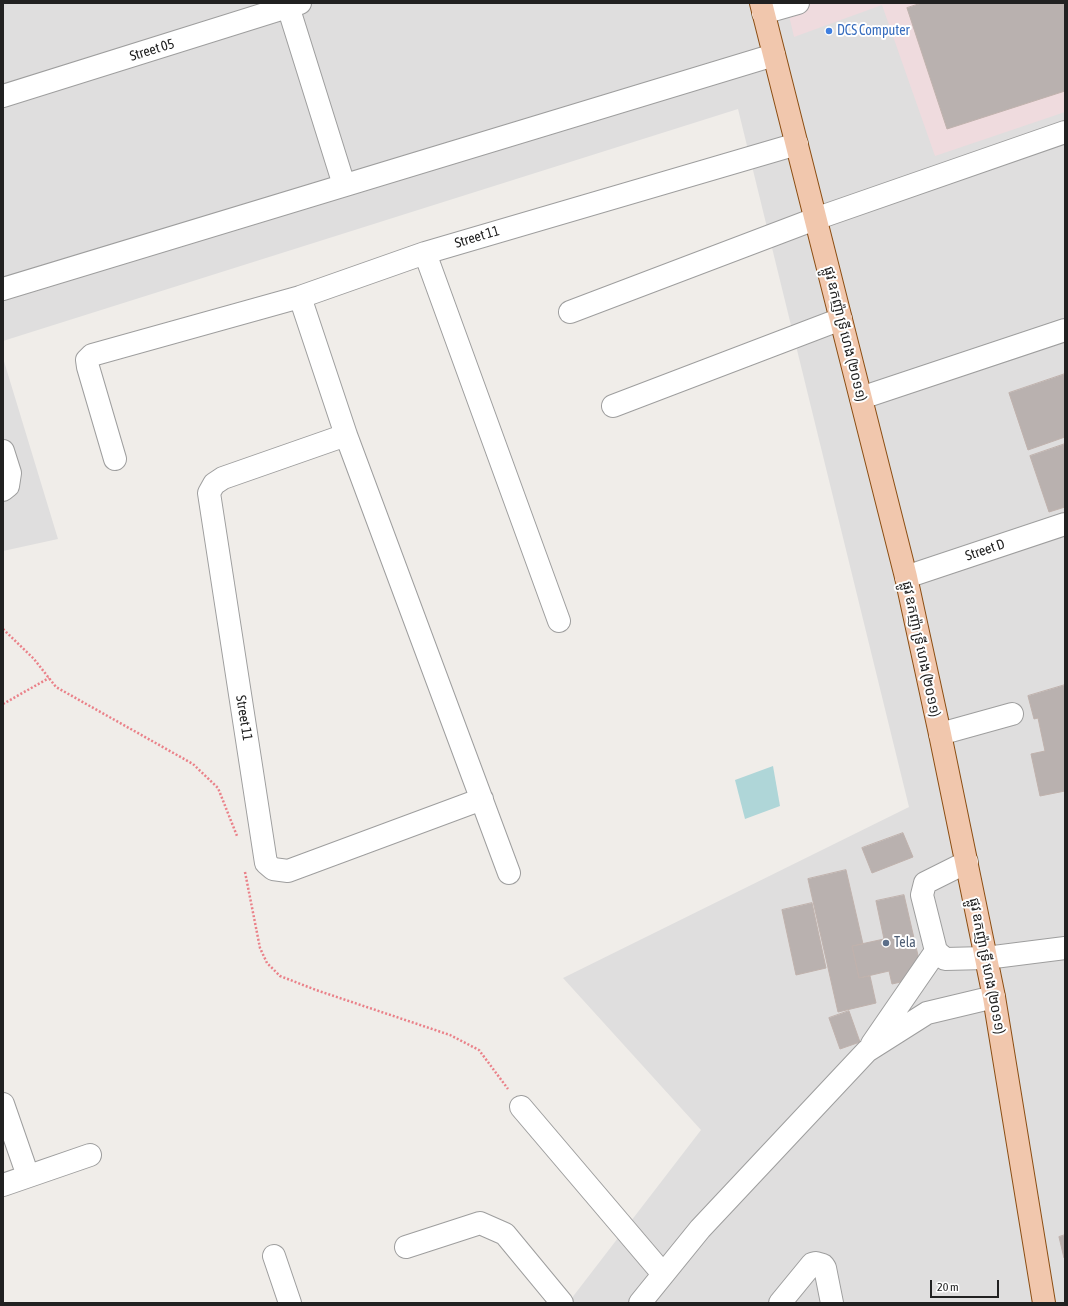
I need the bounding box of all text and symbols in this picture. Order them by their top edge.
place label: DCS Computer [837,23,910,39]
marker: DCS Computer [824,26,834,36]
street label: Street 05 [128,35,176,65]
street label: Street 11 [453,222,501,252]
street label: ផ្លូវ ឧកញ៉ា ទ្រី ហេង (២០១១) [820,265,870,403]
street label: Street D [963,535,1007,565]
street label: ផ្លូវ ឧកញ៉ា ទ្រី ហេង (២០១១) [898,580,944,718]
street label: Street 11 [232,694,256,742]
street label: ផ្លូវ ឧកញ៉ា ទ្រី ហេង (២០១១) [966,896,1008,1036]
place label: Tela [894,935,916,951]
marker: Tela [881,938,891,948]
scale bar [932,1272,1001,1298]
text: 20 m [937,1280,959,1294]

